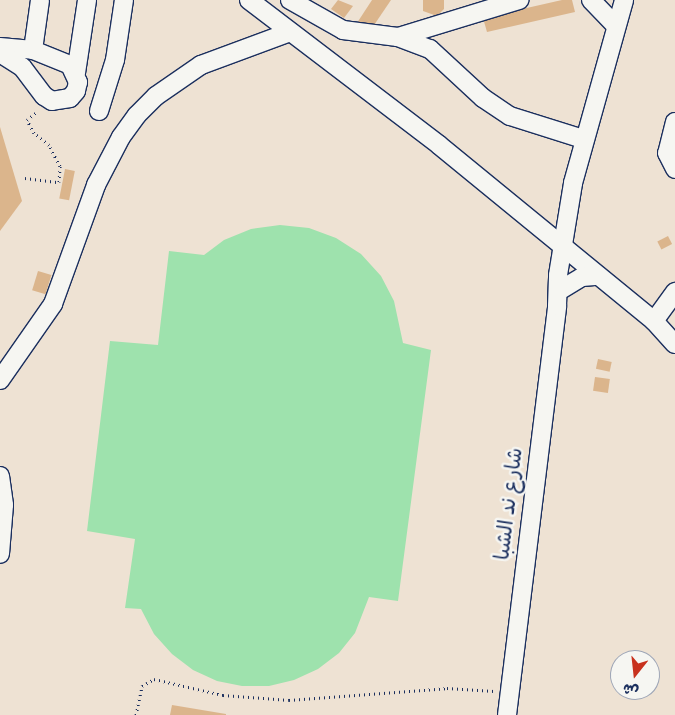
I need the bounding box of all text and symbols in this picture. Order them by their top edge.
street label: شارع ند الشبا [491,446,529,562]
north arrow [610,650,660,700]
text: ش [621,677,641,701]

